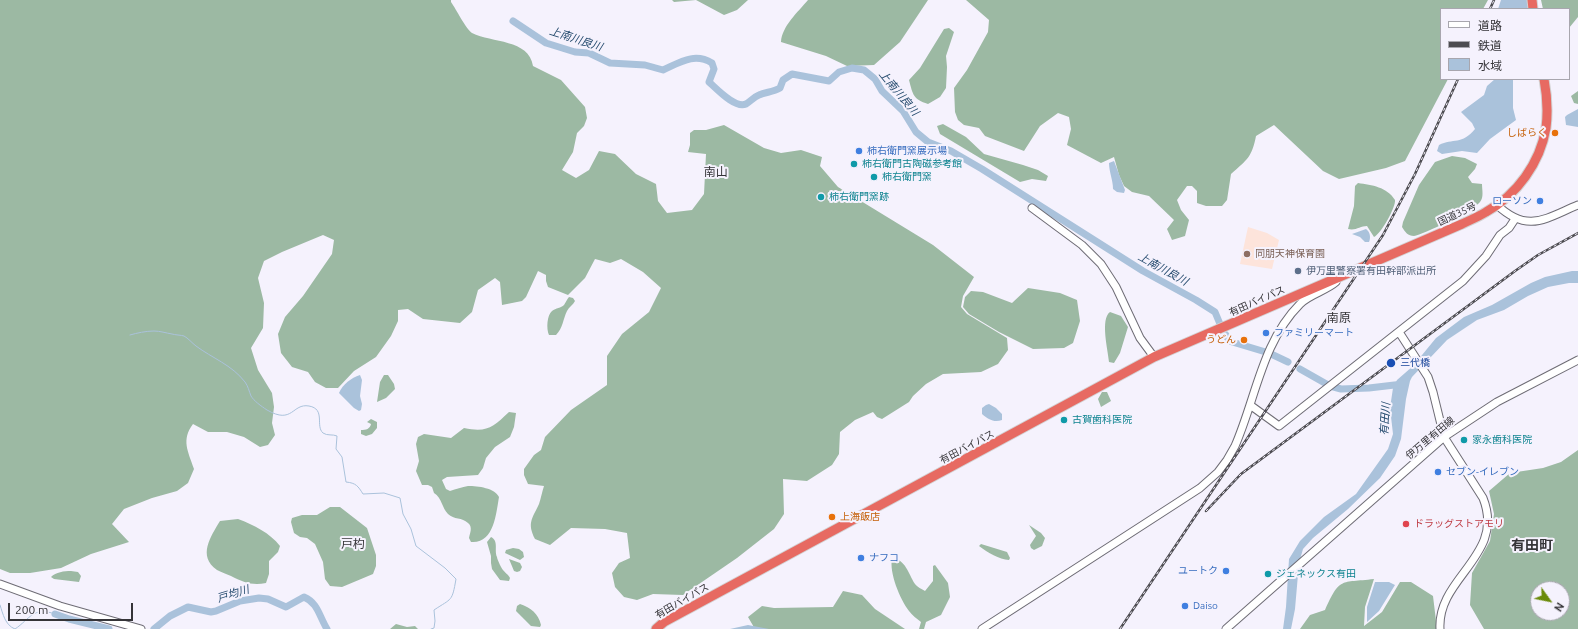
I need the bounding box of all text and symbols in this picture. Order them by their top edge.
legend [1440,8,1570,80]
text: 道路 [1478,19,1502,32]
water label: 上南川良川 [548,24,604,54]
text: 鉄道 [1478,39,1502,52]
text: 水域 [1478,59,1502,72]
water label: 上南川良川 [876,68,922,118]
place label: しばらく [1507,127,1547,139]
marker: しばらく [1550,128,1560,138]
place label: 柿右衛門窯展示場 [867,145,947,157]
marker: 柿右衛門窯展示場 [854,146,864,156]
place label: 柿右衛門古陶磁参考館 [862,158,962,170]
marker: 柿右衛門古陶磁参考館 [849,159,859,169]
district label: 南山 [704,165,728,179]
place label: 柿右衛門窯 [882,171,932,183]
marker: 柿右衛門窯 [869,172,879,182]
place label: 柿右衛門窯跡 [829,191,889,203]
marker: 柿右衛門窯跡 [816,192,826,202]
place label: ローソン [1492,195,1532,207]
marker: ローソン [1535,196,1545,206]
street label: 国道35号 [1436,200,1478,228]
place label: 同朋天神保育園 [1255,248,1325,260]
marker: 同朋天神保育園 [1242,249,1252,259]
water label: 上南川良川 [1136,250,1190,288]
place label: 伊万里警察署有田幹部派出所 [1306,265,1436,277]
marker: 伊万里警察署有田幹部派出所 [1293,266,1303,276]
street label: 有田バイパス [1227,283,1287,319]
district label: 南原 [1327,311,1351,325]
place label: ファミリーマート [1274,327,1354,339]
marker: ファミリーマート [1261,328,1271,338]
place label: うどん [1206,334,1236,346]
marker: うどん [1239,335,1249,345]
marker: 三代橋 [1385,357,1397,369]
place label: 三代橋 [1400,357,1430,369]
water label: 有田川 [1377,402,1393,436]
place label: 古賀歯科医院 [1072,414,1132,426]
street label: 伊万里有田線 [1403,414,1457,462]
marker: 古賀歯科医院 [1059,415,1069,425]
street label: 有田バイパス [938,428,996,466]
place label: 家永歯科医院 [1472,434,1532,446]
marker: 家永歯科医院 [1459,435,1469,445]
place label: セブン-イレブン [1446,466,1519,478]
marker: セブン-イレブン [1433,467,1443,477]
place label: 上海飯店 [840,511,880,523]
marker: 上海飯店 [827,512,837,522]
place label: ドラッグストアモリ [1414,518,1504,530]
marker: ドラッグストアモリ [1401,519,1411,529]
district label: 戸杓 [341,537,365,551]
district label: 有田町 [1511,537,1553,553]
place label: ナフコ [869,552,899,564]
marker: ナフコ [856,553,866,563]
place label: ユートク [1178,565,1218,577]
marker: ユートク [1221,566,1231,576]
place label: ジェネックス有田 [1276,568,1356,580]
marker: ジェネックス有田 [1263,569,1273,579]
street label: 有田バイパス [653,581,711,621]
north arrow [1530,581,1570,621]
water label: 戸均川 [215,583,251,605]
scale bar [10,595,135,621]
place label: Daiso [1193,600,1218,612]
text: N [1552,600,1566,614]
marker: Daiso [1180,601,1190,611]
text: 200 m [15,603,48,616]

